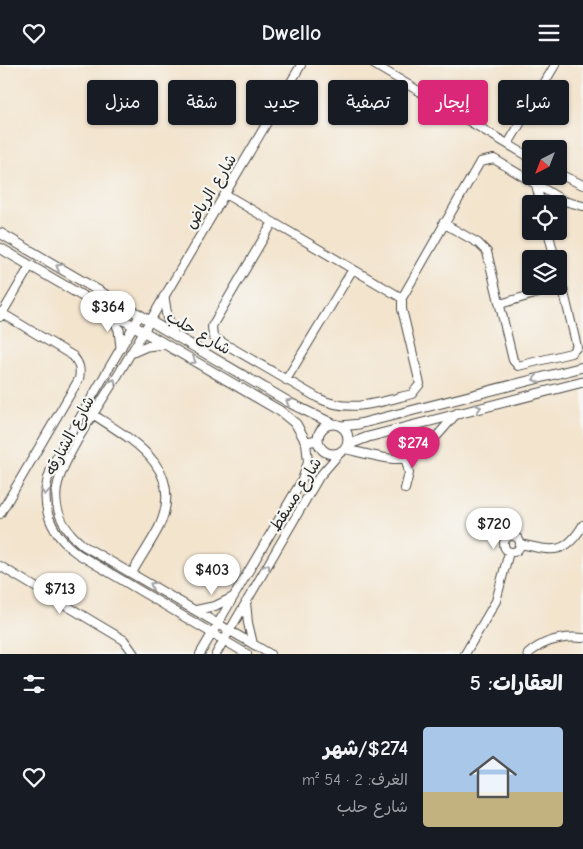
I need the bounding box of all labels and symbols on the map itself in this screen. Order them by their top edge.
north arrow [522,140,568,185]
street label: شارع الرياض [181,151,242,233]
one-way arrow [55,263,64,273]
pin: $364 [78,291,138,333]
street label: شارع حلب [162,307,234,360]
one-way arrow [188,355,197,365]
one-way arrow [531,373,540,384]
one-way arrow [107,378,117,387]
street label: شارع الشارقه [42,393,100,479]
one-way arrow [286,399,295,409]
one-way arrow [474,403,483,414]
pin: $274 [383,427,443,469]
street label: شارع مسقط [266,454,327,536]
one-way arrow [40,488,51,496]
pin: $720 [464,507,524,550]
pin: $403 [182,553,242,596]
one-way arrow [260,563,270,572]
pin: $713 [30,573,90,615]
one-way arrow [149,582,158,592]

